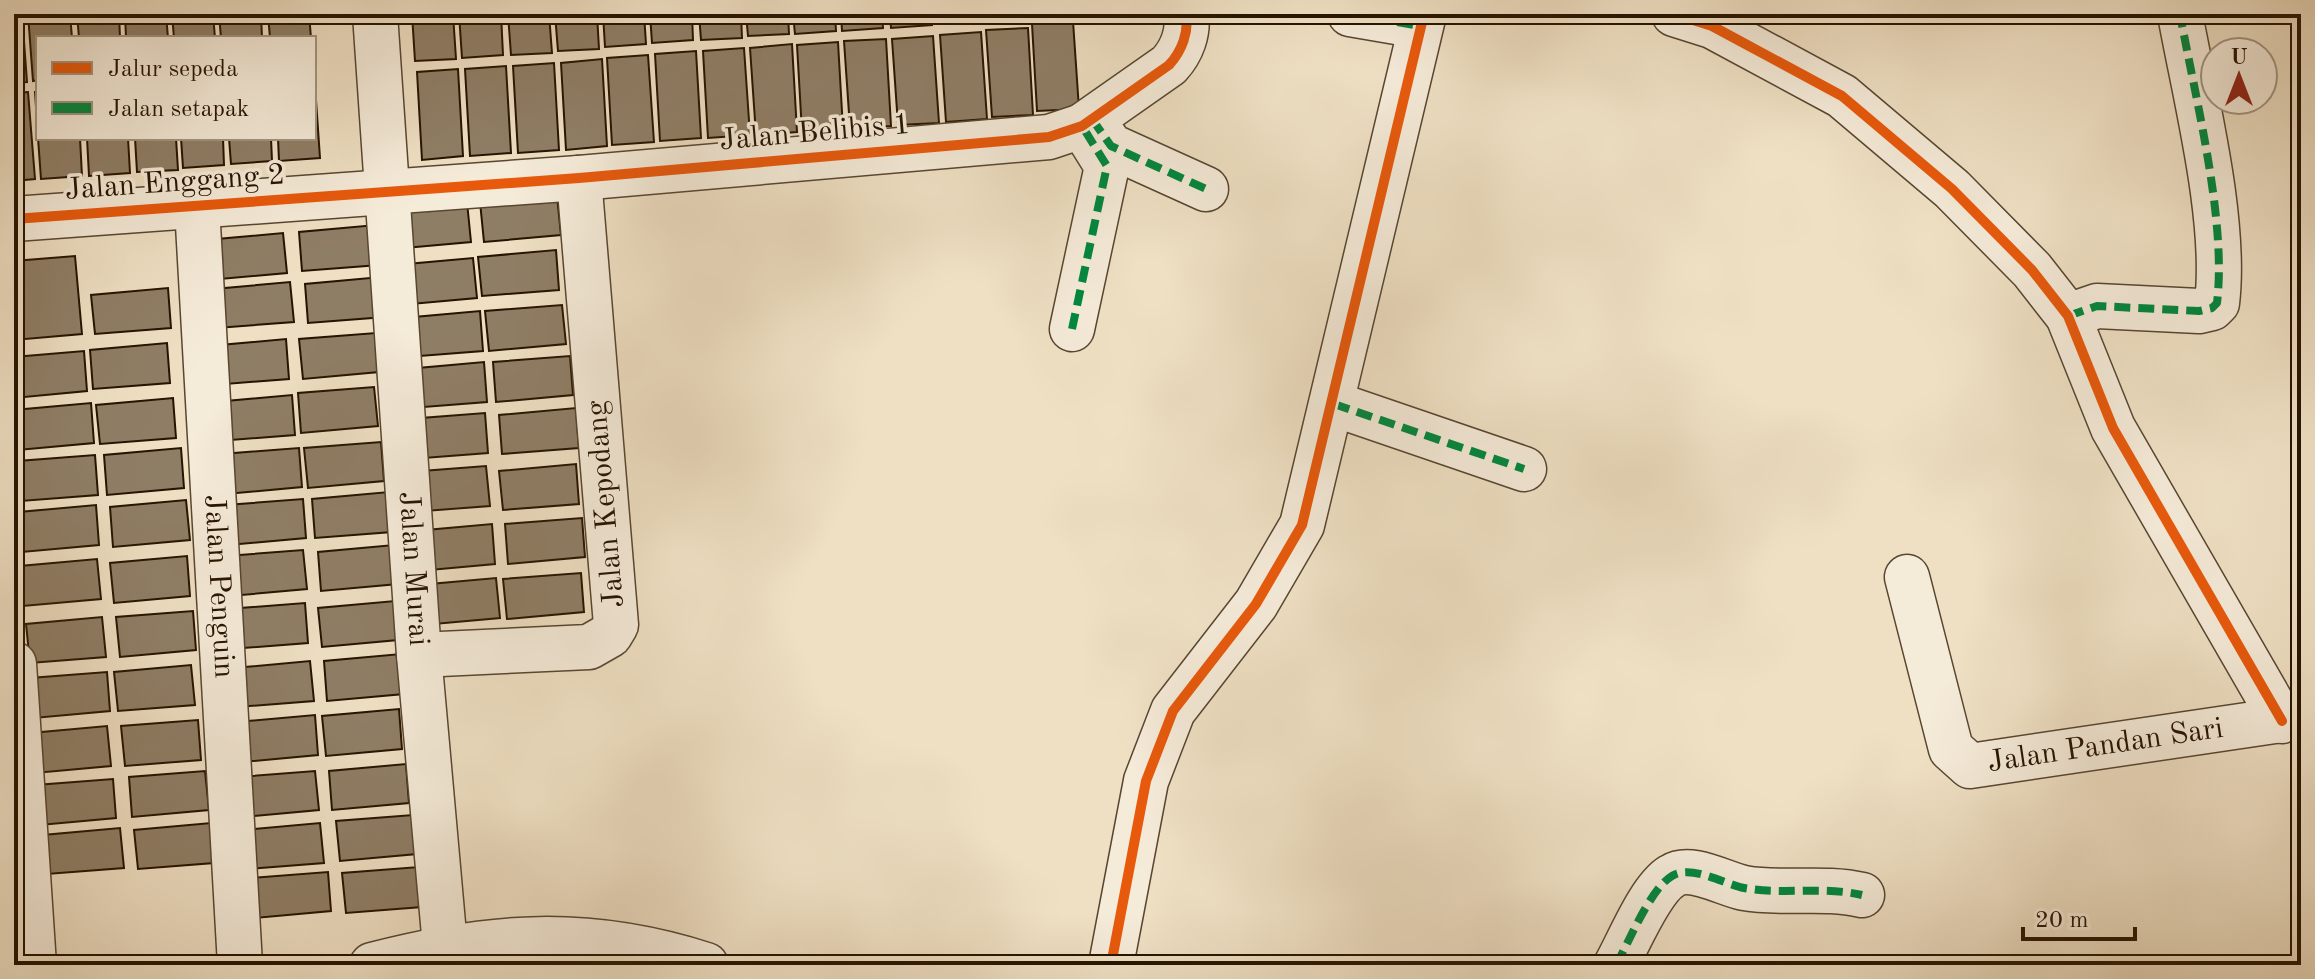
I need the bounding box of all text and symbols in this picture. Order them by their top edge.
legend [36,36,316,140]
north arrow [2199,36,2279,116]
text: U [2230,47,2248,69]
text: Jalur sepeda [108,58,238,82]
text: Jalan setapak [108,98,249,122]
street label: Jalan Belibis 1 [718,110,912,156]
street label: Jalan Enggang 2 [64,160,286,206]
street label: Jalan Kepodang [582,399,630,609]
street label: Jalan Murai [393,490,433,647]
street label: Jalan Penguin [198,494,239,679]
street label: Jalan Pandan Sari [1986,714,2225,778]
scale bar [2023,891,2135,941]
text: 20 m [2035,909,2089,933]

